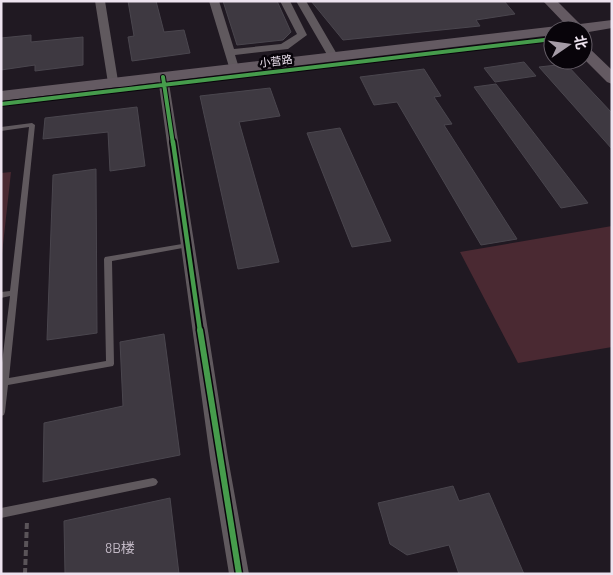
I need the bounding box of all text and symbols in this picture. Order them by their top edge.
north arrow [543,20,593,70]
text: 北 [571,33,591,51]
street label: 小营路 [259,52,293,69]
house number: 8B楼 [105,539,135,556]

